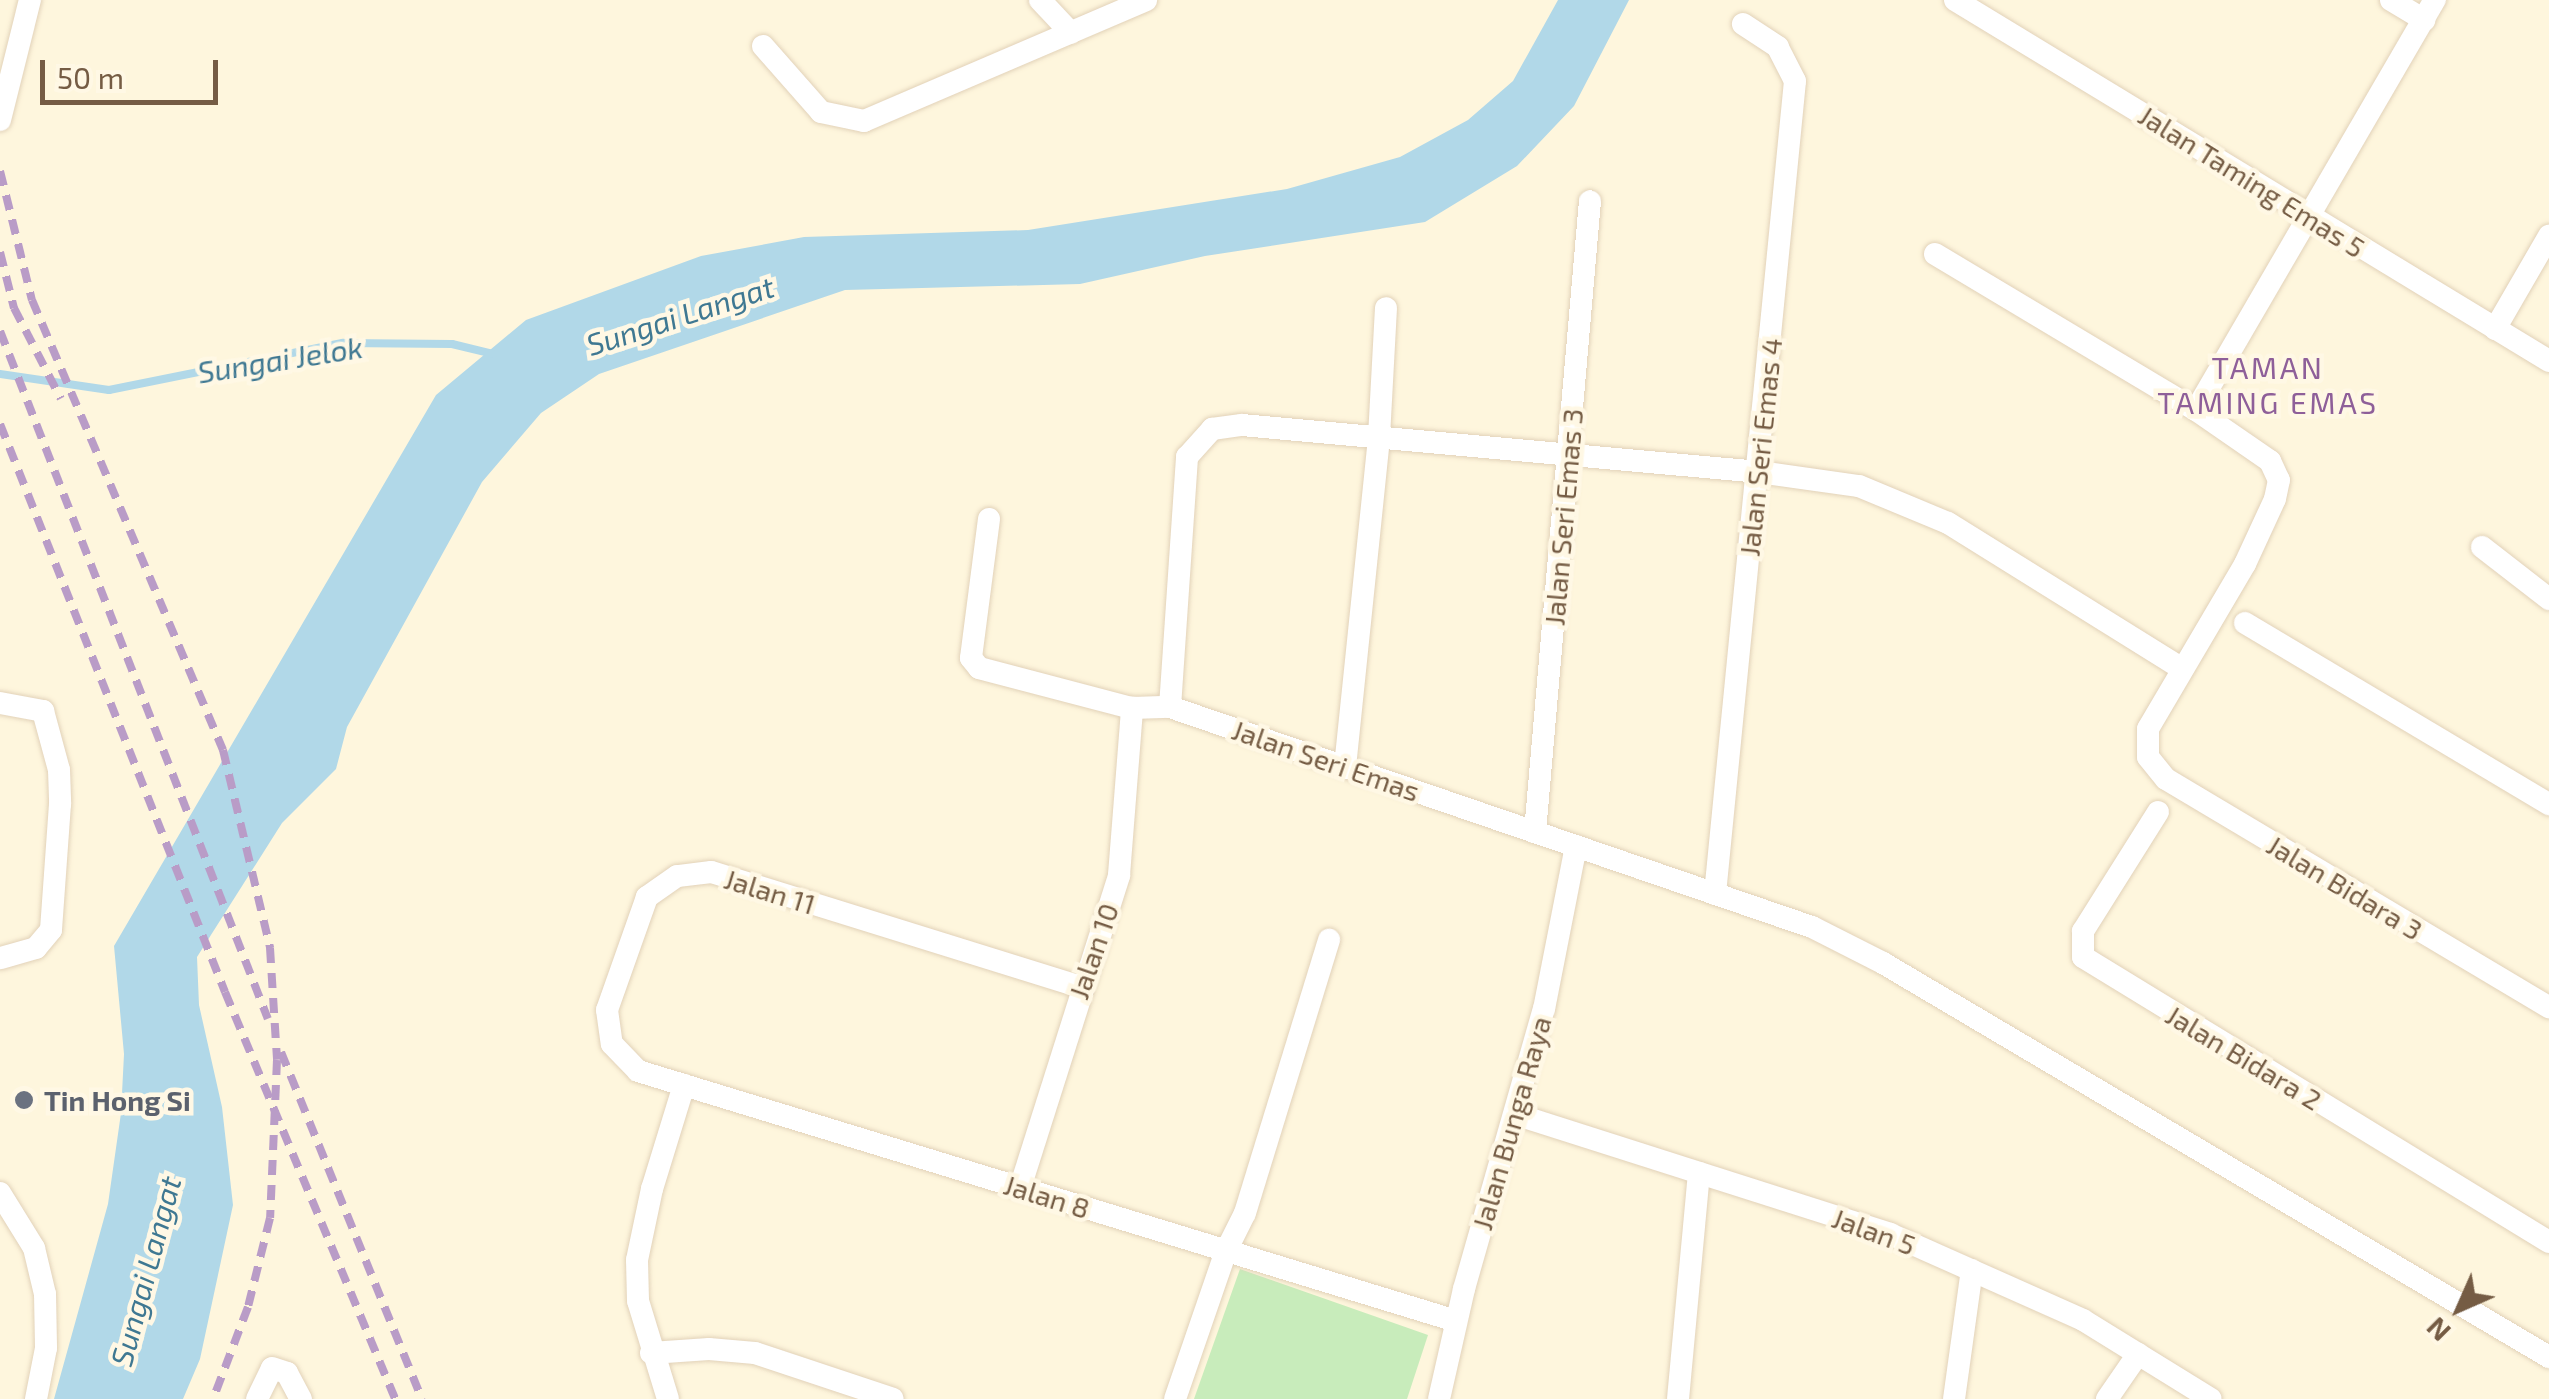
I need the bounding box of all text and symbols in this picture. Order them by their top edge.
scale bar [45,40,222,102]
text: 50 m [57,59,124,95]
street label: Jalan Taming Emas 5 [2133,98,2371,264]
water label: Sungai Langat [582,268,778,362]
water label: Sungai Jelok [195,328,365,390]
street label: Jalan Seri Emas 4 [1732,336,1788,558]
district label: TAMAN TAMING EMAS [2157,349,2379,420]
street label: Jalan Seri Emas 3 [1537,407,1589,627]
street label: Jalan Seri Emas [1228,712,1424,808]
street label: Jalan Bidara 3 [2261,827,2429,947]
street label: Jalan 11 [720,861,820,921]
street label: Jalan 10 [1061,899,1125,1003]
street label: Jalan Bidara 2 [2160,997,2328,1117]
street label: Jalan Bunga Raya [1464,1012,1558,1234]
place label: Tin Hong Si [44,1083,191,1117]
marker: Tin Hong Si [13,1089,35,1111]
street label: Jalan 8 [1000,1167,1094,1225]
water label: Sungai Langat [102,1172,188,1370]
street label: Jalan 5 [1828,1200,1920,1262]
north arrow [2409,1259,2509,1359]
text: N [2419,1311,2457,1349]

